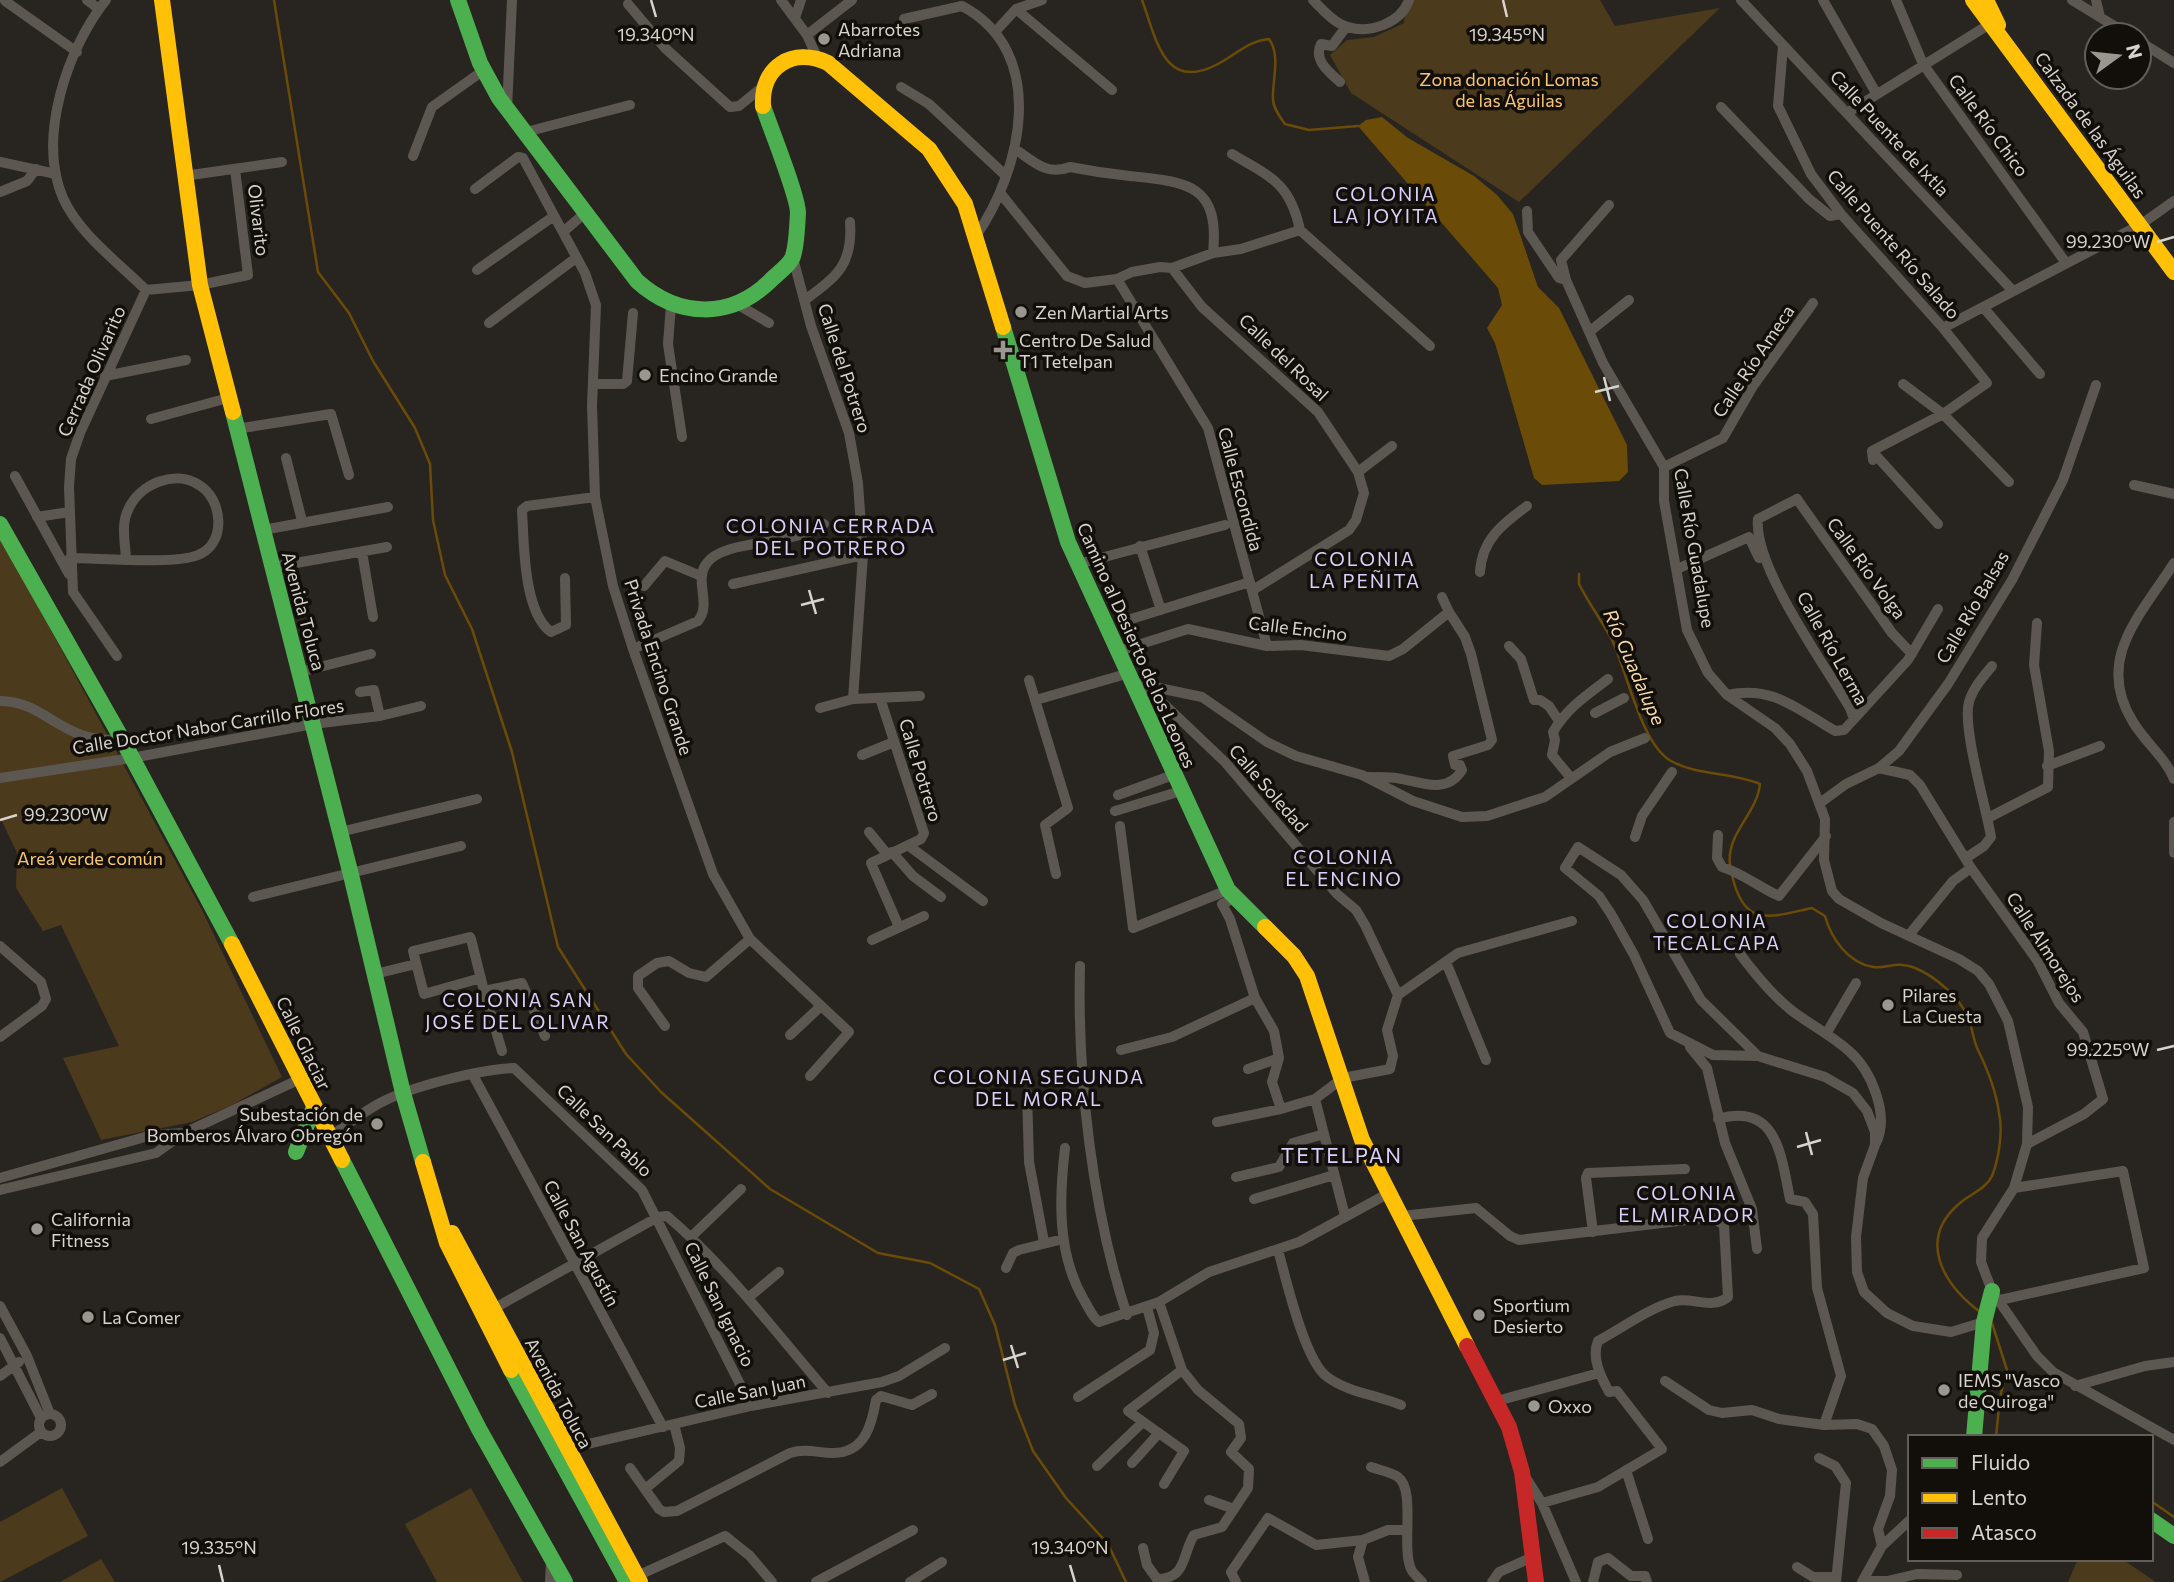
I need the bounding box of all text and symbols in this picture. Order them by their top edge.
place label: Abarrotes Adriana [838,18,920,61]
north arrow [2083,21,2153,91]
text: 19.340°N [617,23,695,45]
text: 19.345°N [1469,23,1545,45]
marker: Abarrotes Adriana [816,31,832,47]
text: N [2122,42,2148,61]
street label: Calzada de las Águilas [2031,48,2151,202]
street label: Calle Puente de Ixtla [1826,65,1954,201]
park label: Zona donación Lomas de las Águilas [1419,68,1599,111]
street label: Calle Río Chico [1944,69,2034,181]
street label: Calle Puente Río Salado [1823,165,1965,323]
district label: COLONIA LA JOYITA [1332,182,1440,227]
street label: Olivarito [244,183,274,257]
text: 99.230°W [2066,230,2150,252]
street label: Calle del Potrero [814,301,876,435]
place label: Zen Martial Arts [1035,301,1169,323]
street label: Calle Río Ameca [1707,301,1799,421]
street label: Cerrada Olivarito [52,302,130,440]
marker: Zen Martial Arts [1013,304,1029,320]
street label: Calle del Rosal [1235,309,1333,405]
place label: Centro De Salud T1 Tetelpan [1019,329,1151,372]
marker: Centro De Salud T1 Tetelpan [993,340,1013,360]
place label: Encino Grande [659,364,778,386]
marker: Encino Grande [637,367,653,383]
street label: Calle Escondida [1214,425,1268,553]
street label: Calle Río Guadalupe [1670,466,1720,630]
street label: Calle Río Volga [1823,513,1911,623]
district label: COLONIA CERRADA DEL POTRERO [726,514,936,559]
street label: Camino al Desierto de los Leones [1073,519,1201,771]
district label: COLONIA LA PEÑITA [1309,547,1421,592]
street label: Calle Río Balsas [1931,547,2013,667]
street label: Avenida Toluca [278,549,330,673]
street label: Privada Encino Grande [620,576,698,758]
street label: Calle Río Lerma [1793,587,1873,709]
water label: Río Guadalupe [1599,605,1671,729]
street label: Calle Encino [1247,611,1349,645]
street label: Calle Doctor Nabor Carrillo Flores [71,694,345,758]
street label: Calle Potrero [895,716,947,824]
street label: Calle Soledad [1225,739,1313,837]
text: 99.230°W [24,803,108,825]
district label: COLONIA EL ENCINO [1285,845,1403,890]
park label: Areá verde común [17,847,163,869]
street label: Calle Almorejos [2002,888,2090,1006]
district label: COLONIA TECALCAPA [1653,909,1781,954]
place label: Pilares La Cuesta [1902,984,1982,1027]
district label: COLONIA SAN JOSÉ DEL OLIVAR [425,988,611,1033]
street label: Calle Glaciar [272,993,336,1093]
marker: Pilares La Cuesta [1880,997,1896,1013]
text: 99.225°W [2067,1038,2149,1060]
district label: COLONIA SEGUNDA DEL MORAL [933,1065,1145,1110]
street label: Calle San Pablo [553,1079,657,1181]
place label: Subestación de Bomberos Álvaro Obregón [147,1103,363,1146]
marker: Subestación de Bomberos Álvaro Obregón [369,1116,385,1132]
district label: TETELPAN [1281,1142,1403,1167]
street label: Calle San Agustín [539,1176,625,1310]
district label: COLONIA EL MIRADOR [1618,1181,1756,1226]
place label: California Fitness [51,1208,131,1251]
marker: California Fitness [29,1221,45,1237]
street label: Calle San Ignacio [680,1238,760,1370]
place label: Sportium Desierto [1493,1294,1570,1337]
place label: La Comer [102,1306,181,1328]
marker: Sportium Desierto [1471,1307,1487,1323]
marker: La Comer [80,1309,96,1325]
street label: Avenida Toluca [521,1334,597,1452]
street label: Calle San Juan [693,1369,807,1413]
place label: IEMS "Vasco de Quiroga" [1958,1369,2060,1412]
marker: IEMS "Vasco de Quiroga" [1936,1382,1952,1398]
place label: Oxxo [1548,1395,1592,1417]
marker: Oxxo [1526,1398,1542,1414]
legend [1908,1435,2153,1561]
text: Fluido [1971,1449,2030,1474]
text: Lento [1971,1484,2027,1509]
text: Atasco [1971,1519,2037,1544]
text: 19.335°N [181,1536,257,1558]
text: 19.340°N [1031,1536,1109,1558]

